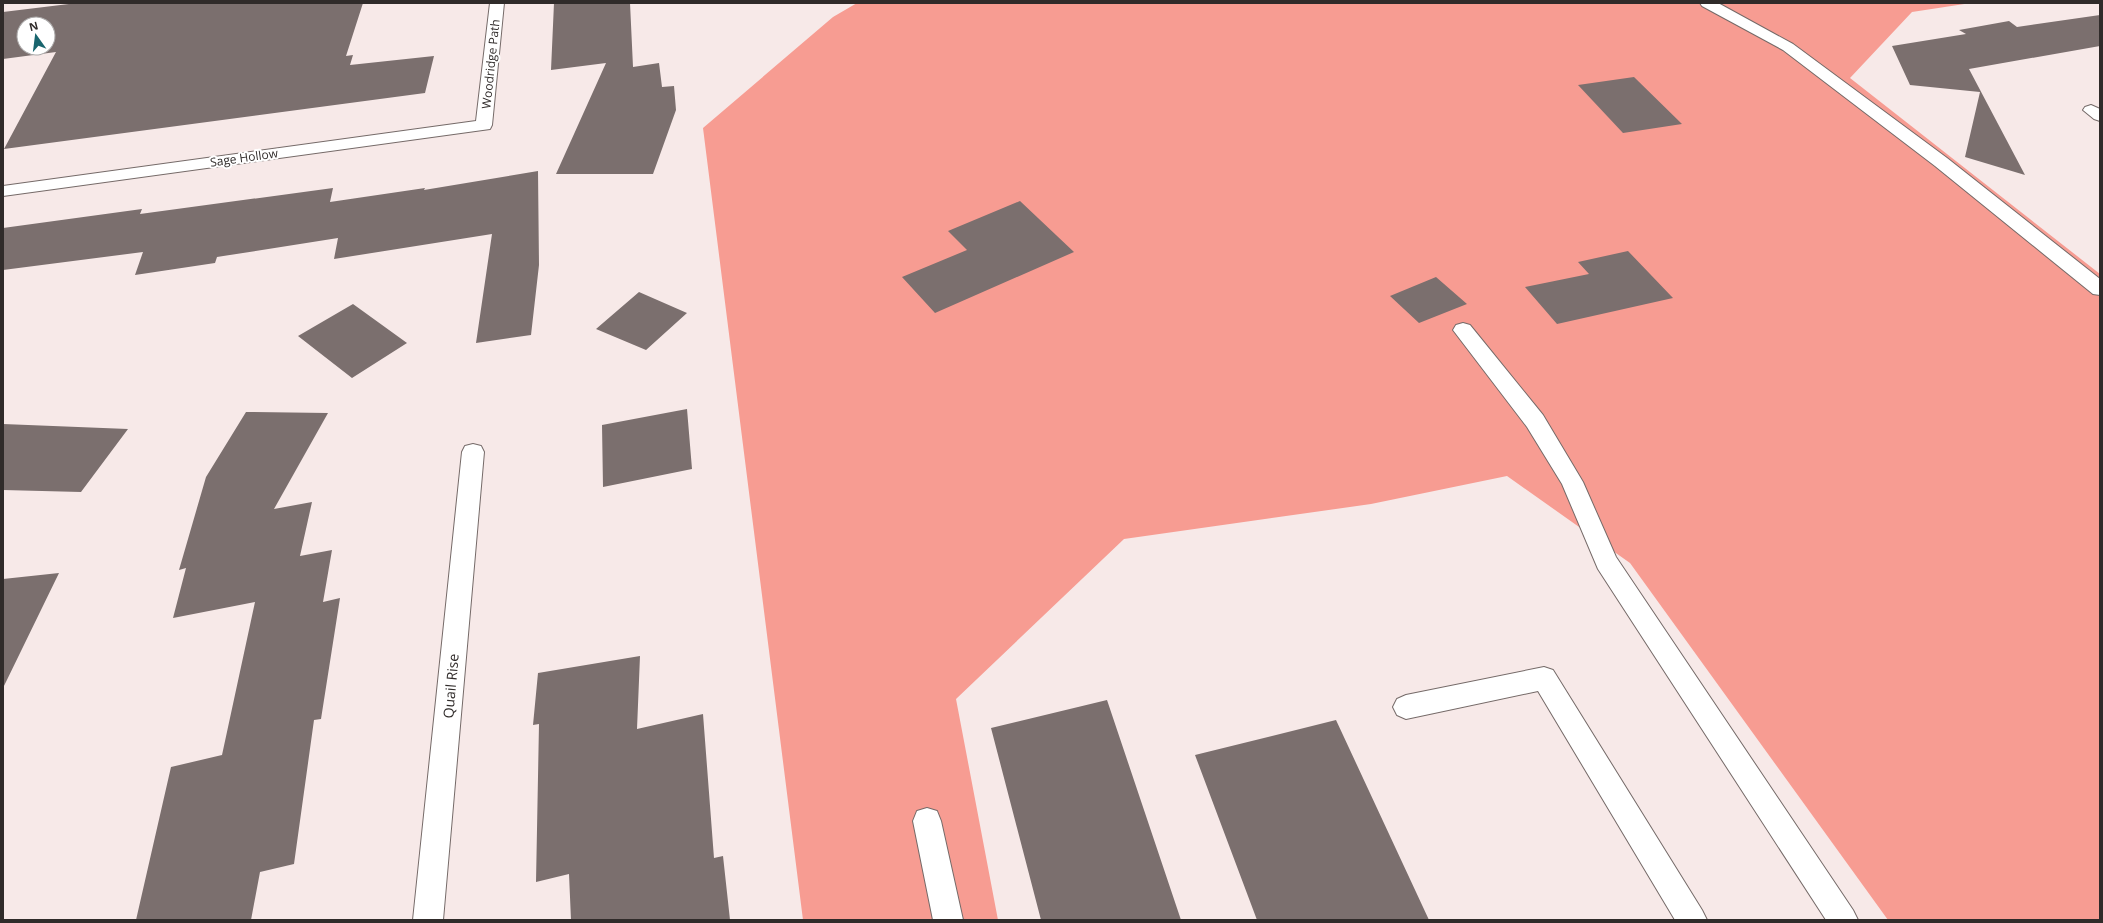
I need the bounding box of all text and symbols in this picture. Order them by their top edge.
north arrow [16,16,56,56]
text: N [27,17,40,34]
street label: Woodridge Path [477,18,504,110]
street label: Sage Hollow [209,144,280,171]
street label: Quail Rise [438,653,463,719]

